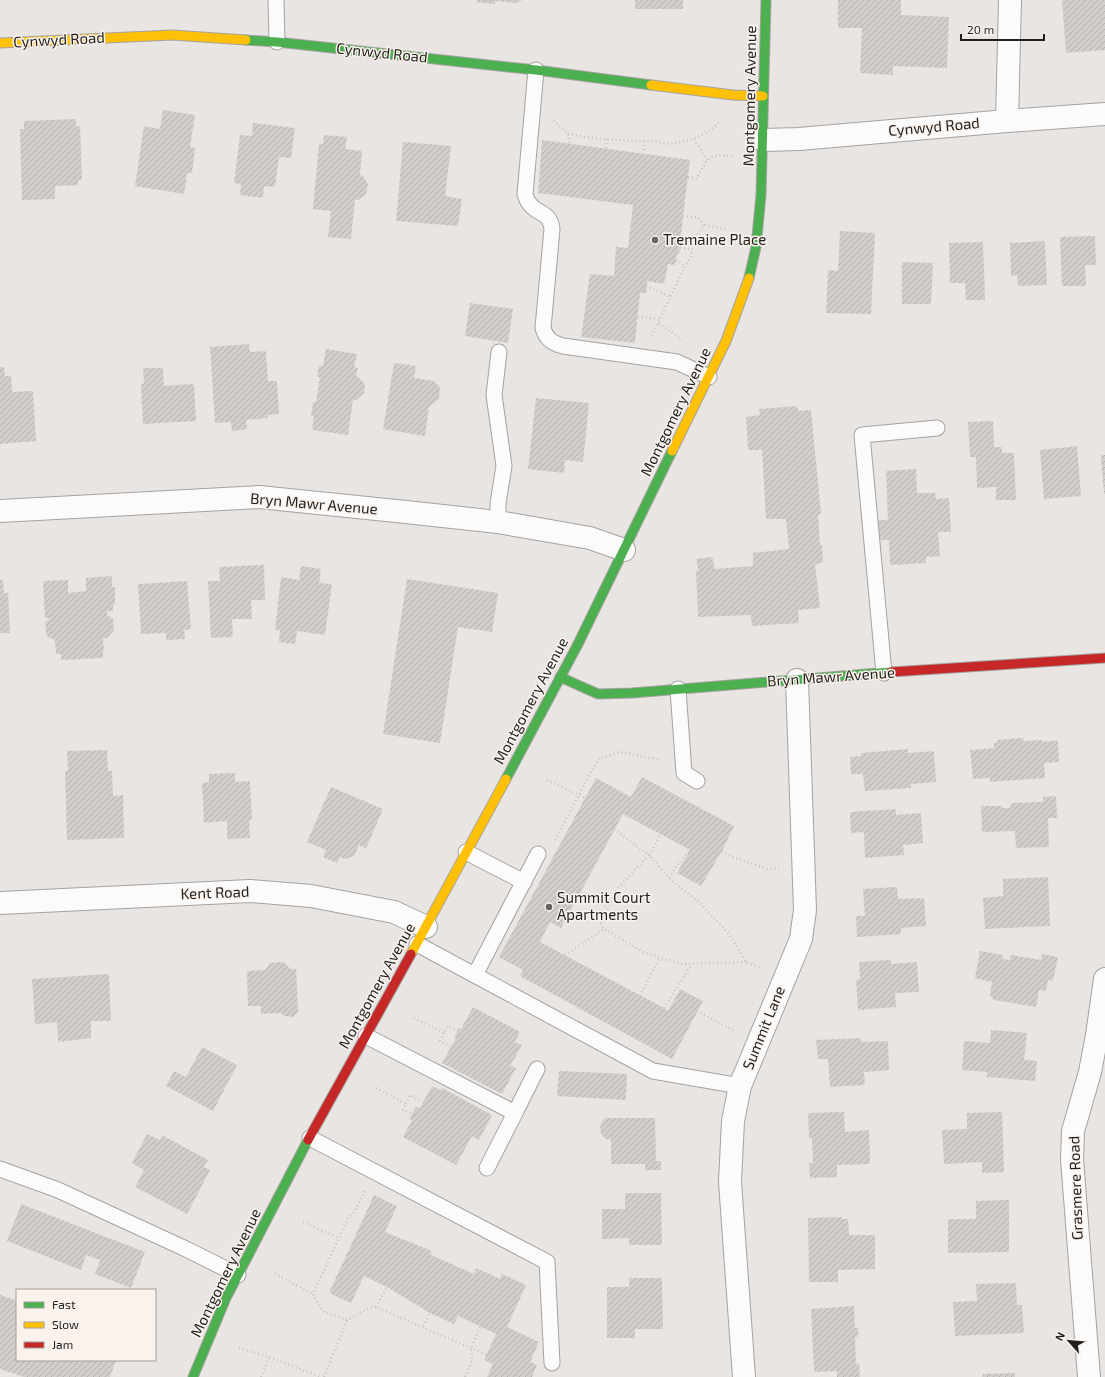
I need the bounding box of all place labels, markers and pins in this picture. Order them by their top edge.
place label: Tremaine Place [663,230,766,248]
marker: Tremaine Place [650,235,660,245]
place label: Summit Court Apartments [557,888,651,923]
marker: Summit Court Apartments [544,902,554,912]

